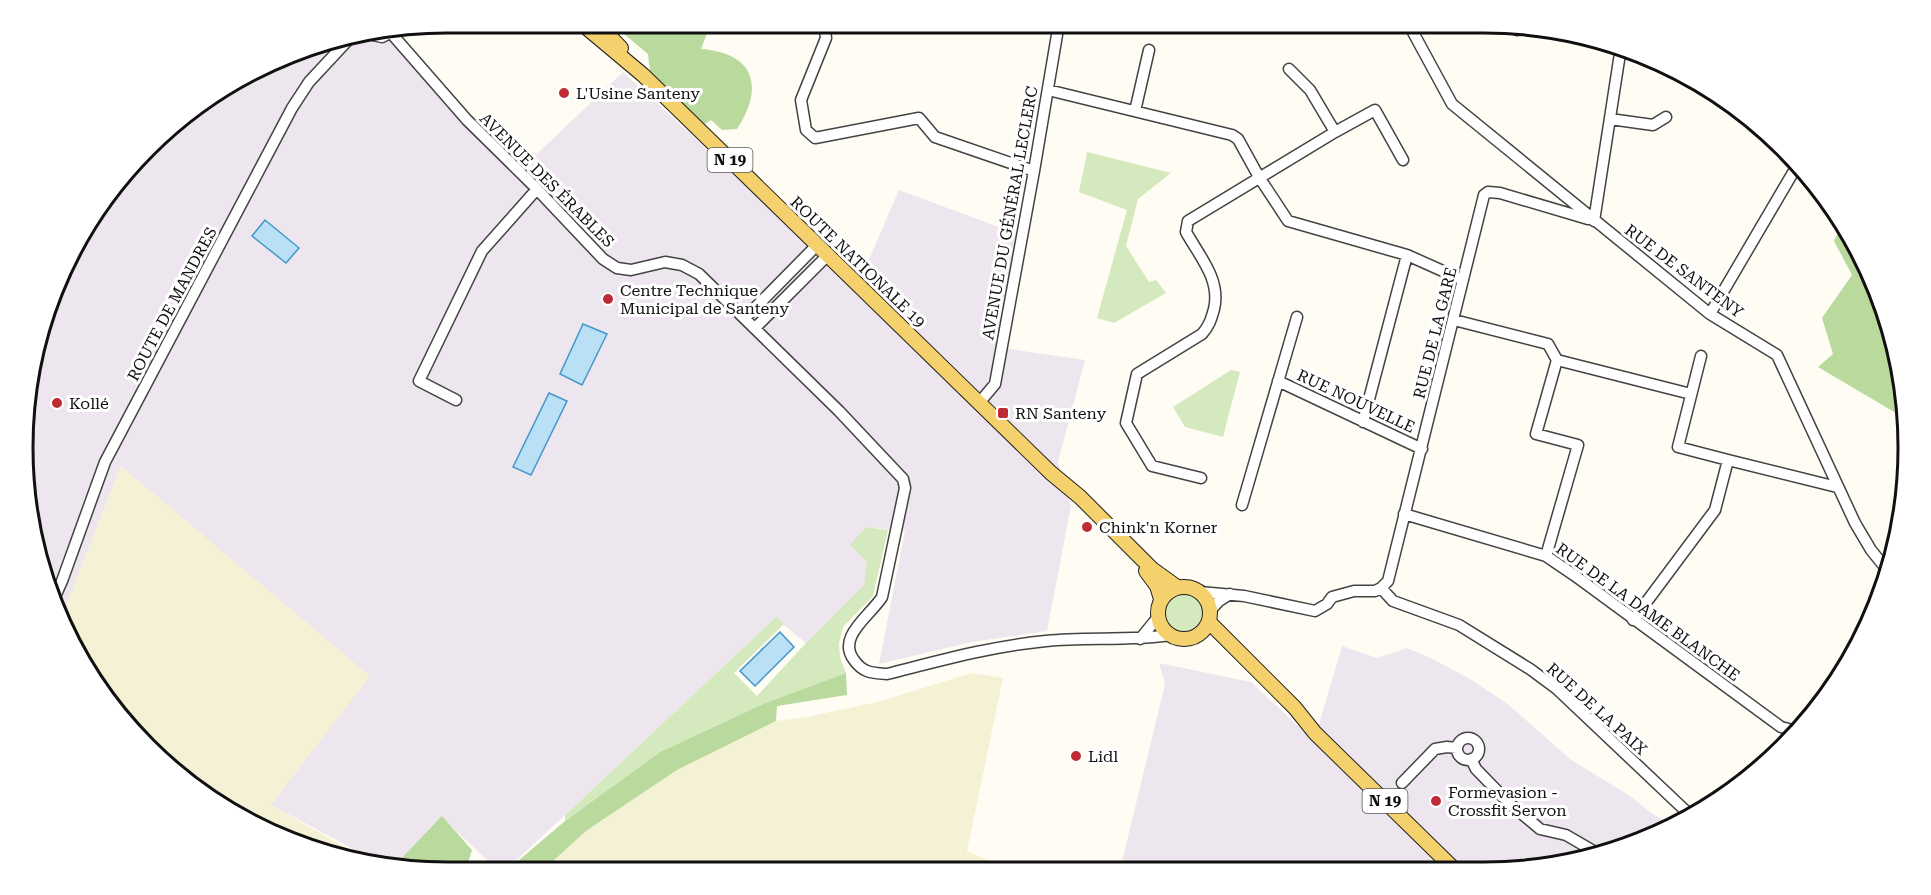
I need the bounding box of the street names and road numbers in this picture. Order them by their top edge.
street label: AVENUE DU GÉNÉRAL LECLERC [978,85,1042,341]
street label: AVENUE DES ÉRABLES [476,109,618,251]
road number: N 19 [708,148,752,172]
street label: ROUTE NATIONALE 19 [787,193,929,331]
street label: RUE DE SANTENY [1621,220,1747,322]
street label: ROUTE DE MANDRES [123,224,221,384]
street label: RUE DE LA GARE [1409,265,1461,401]
street label: RUE NOUVELLE [1294,365,1418,437]
street label: RUE DE LA DAME BLANCHE [1552,539,1744,685]
street label: RUE DE LA PAIX [1543,659,1651,759]
road number: N 19 [1362,789,1408,813]

